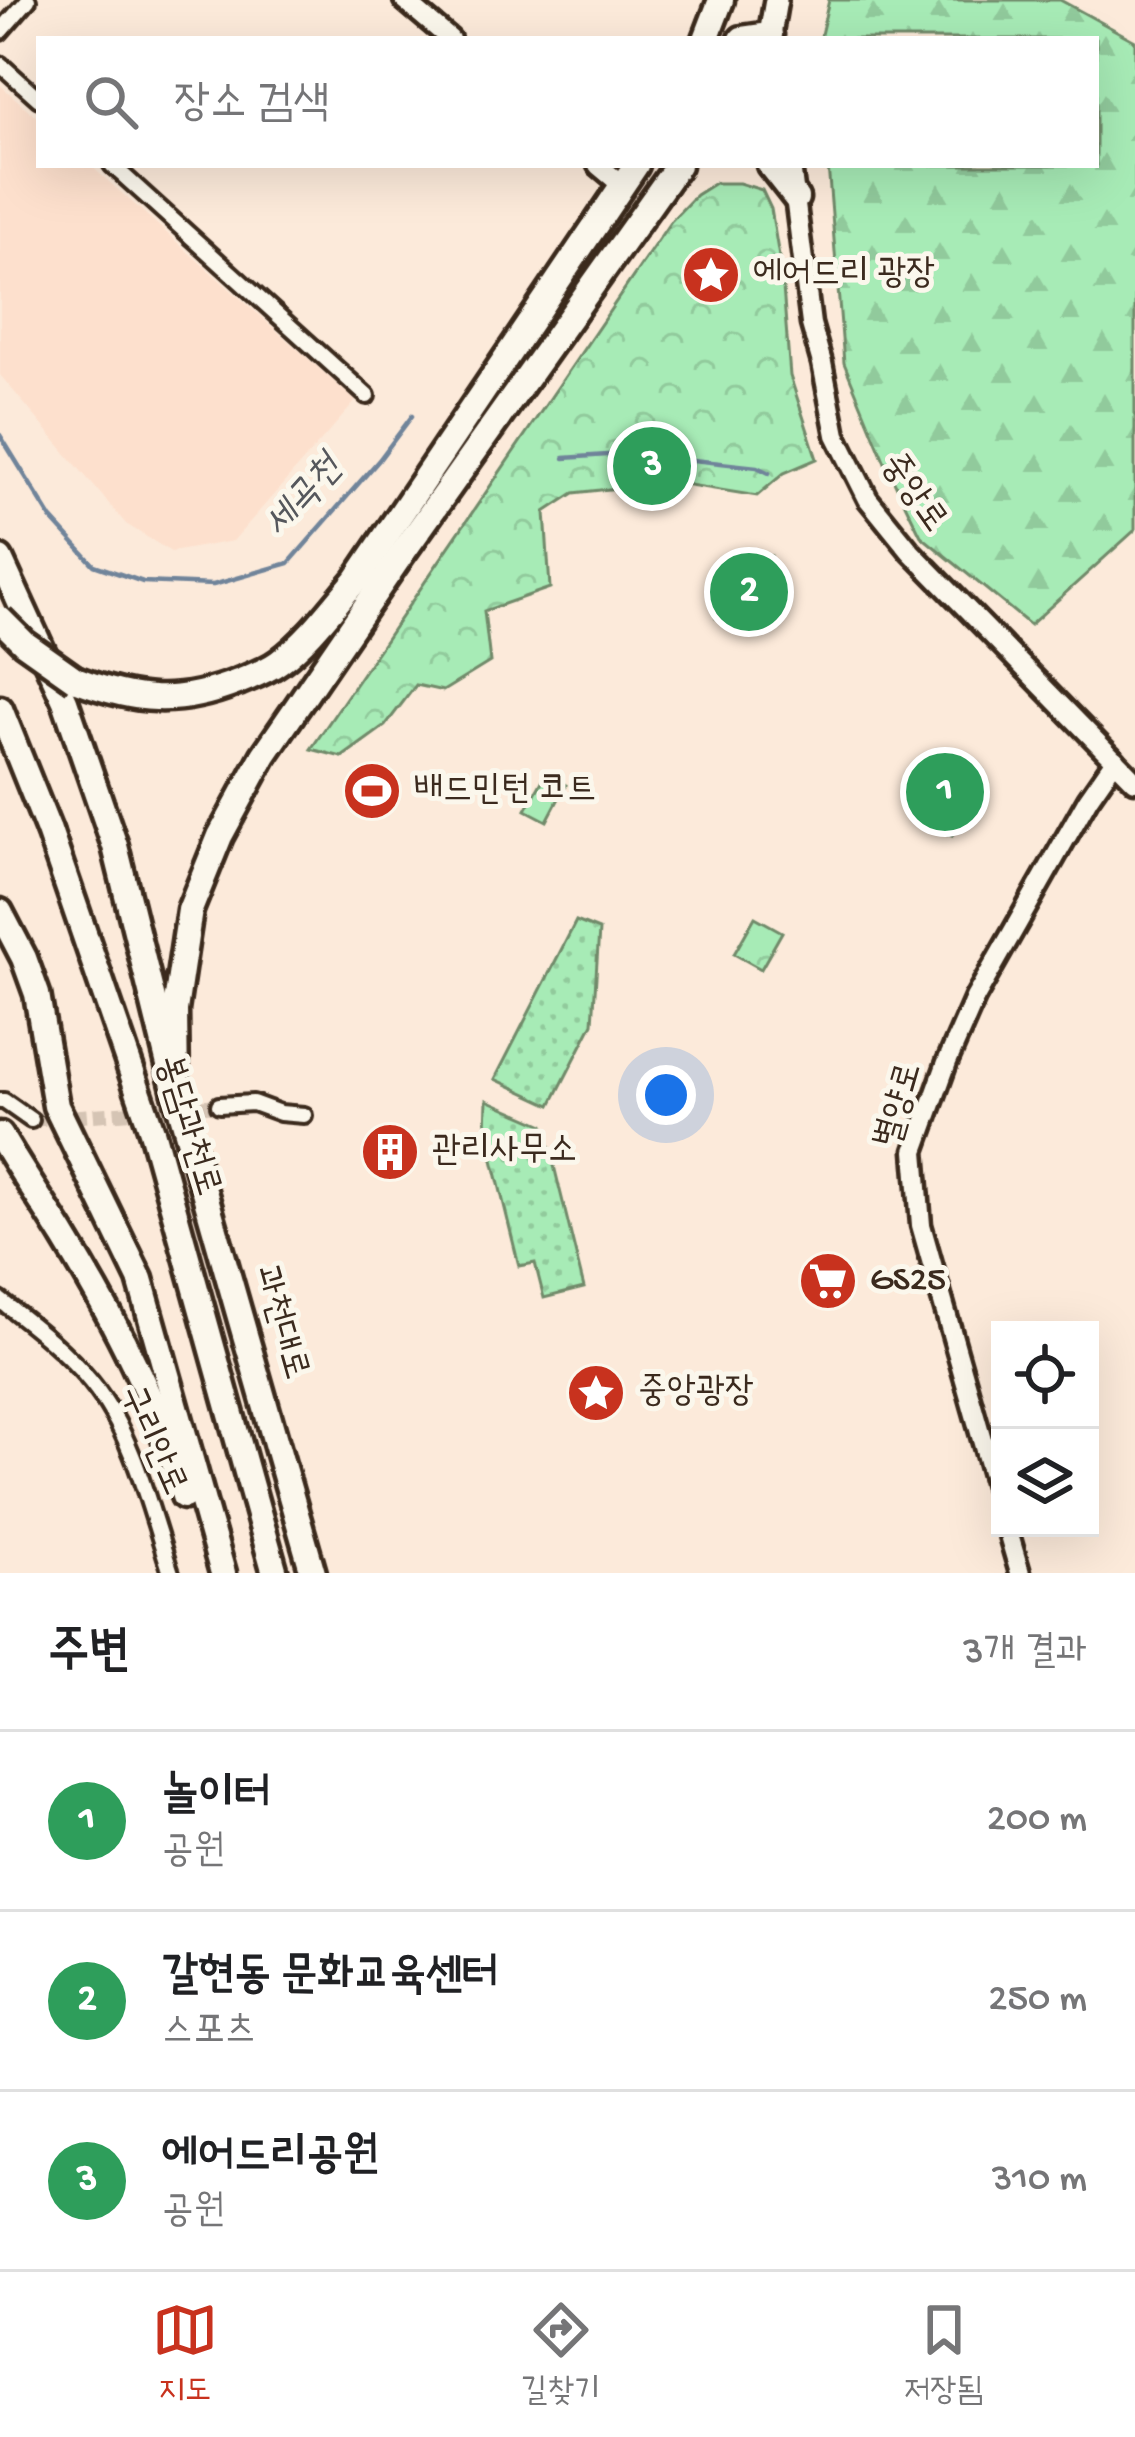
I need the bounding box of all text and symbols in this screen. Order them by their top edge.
search box [36,36,1099,168]
icon: search [78,69,144,135]
text: 장소 검색 [174,79,330,132]
place icon: 에어드리 광장 [680,244,742,306]
place label: 에어드리 광장 [753,254,935,297]
pin: 3 [613,421,691,511]
water label: 세곡천 [256,445,356,548]
street label: 중앙로 [869,446,955,542]
pin: 2 [710,547,788,637]
pin: 1 [906,747,984,837]
sports icon: 배드민턴 코트 [341,760,403,822]
place label: 배드민턴 코트 [414,770,596,813]
street label: 봉담과천로 [144,1050,228,1202]
street label: 별양로 [868,1058,934,1154]
your location [636,1065,696,1125]
building icon: 관리사무소 [359,1121,421,1183]
place label: 관리사무소 [432,1131,577,1174]
supermarket icon: GS25 [797,1250,859,1312]
place label: GS25 [870,1260,946,1303]
street label: 과천대로 [242,1261,316,1385]
map controls [991,1321,1099,1537]
button: locate [991,1321,1099,1429]
place icon: 중앙광장 [565,1362,627,1424]
place label: 중앙광장 [638,1372,754,1415]
street label: 구리안로 [108,1379,194,1503]
button: layers [991,1429,1099,1537]
text: 주변 [48,1625,130,1685]
text: 3개 결과 [963,1631,1087,1677]
text: 놀이터 [162,1771,271,1824]
text: 1 [79,1798,95,1844]
text: 200 m [987,1798,1087,1844]
text: 공원 [162,1830,225,1876]
text: 갈현동 문화교육센터 [162,1951,499,2004]
text: 2 [77,1978,97,2024]
text: 250 m [988,1978,1087,2024]
text: 스포츠 [162,2010,256,2056]
text: 에어드리공원 [162,2131,379,2184]
text: 3 [77,2158,97,2204]
text: 310 m [992,2158,1087,2204]
text: 공원 [162,2190,225,2236]
tab: 지도 [152,2297,218,2412]
tab: 길찾기 [521,2297,601,2412]
tab: 저장됨 [904,2297,983,2412]

